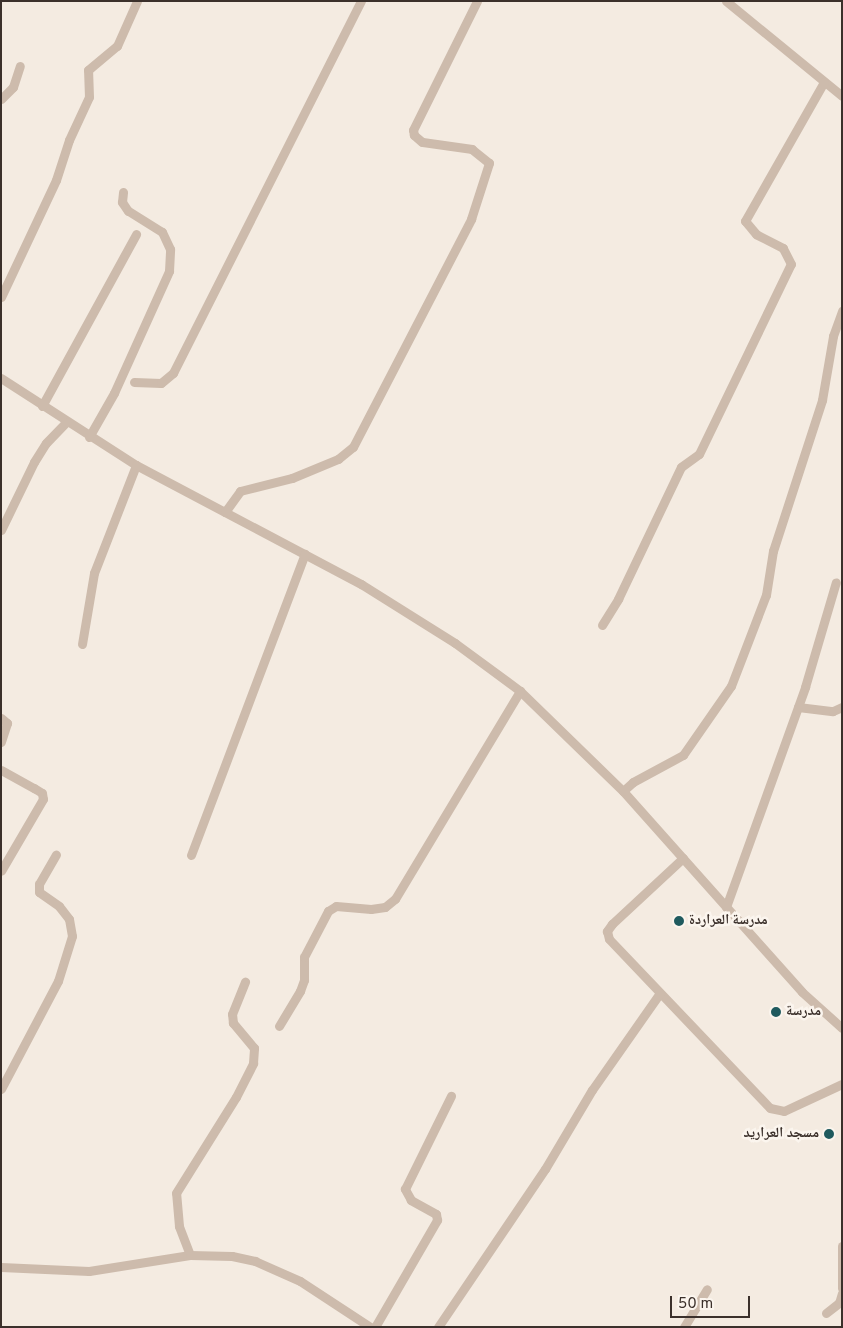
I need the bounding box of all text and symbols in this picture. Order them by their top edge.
place label: مدرسة العراردة [689,913,768,929]
marker: مدرسة العراردة [673,915,685,927]
place label: مدرسة [786,1004,821,1020]
marker: مدرسة [770,1006,782,1018]
place label: مسجد العراريد [743,1126,819,1142]
marker: مسجد العراريد [823,1128,835,1140]
scale bar [673,1286,753,1318]
text: 50 m [678,1295,713,1314]

